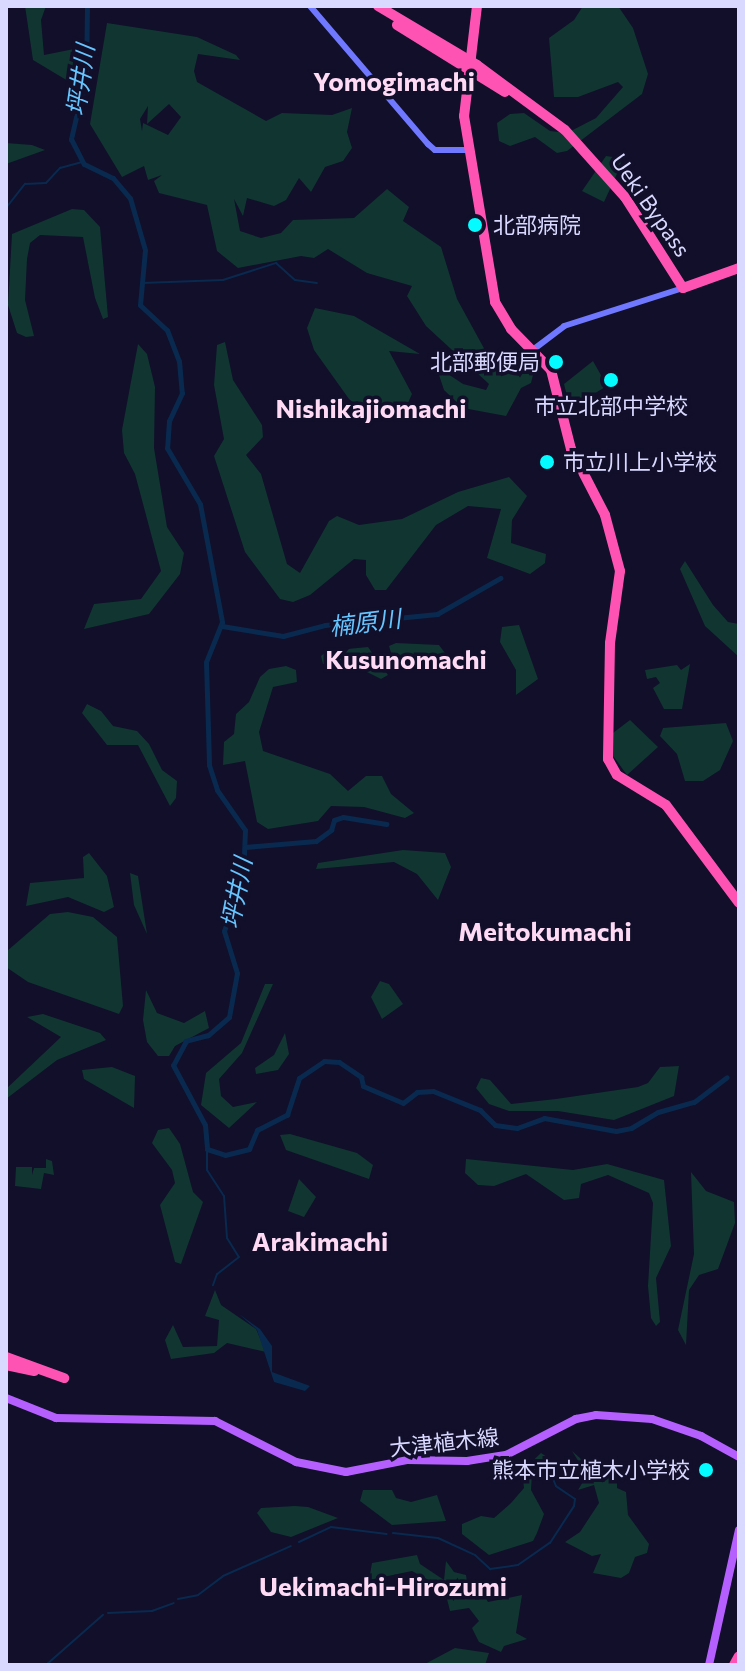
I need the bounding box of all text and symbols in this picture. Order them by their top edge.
water label: 坪井川 [61,42,99,118]
district label: Yomogimachi [313,65,475,97]
street label: Ueki Bypass [606,149,696,261]
place label: 北部病院 [493,212,581,238]
marker: 北部病院 [464,214,486,236]
place label: 北部郵便局 [430,349,540,375]
marker: 北部郵便局 [547,353,565,371]
marker: 市立北部中学校 [602,371,620,389]
district label: Nishikajiomachi [275,392,467,424]
place label: 市立北部中学校 [534,393,688,419]
place label: 市立川上小学校 [563,449,717,475]
marker: 市立川上小学校 [538,453,556,471]
water label: 楠原川 [328,603,402,641]
district label: Kusunomachi [325,643,487,675]
water label: 坪井川 [215,855,257,931]
district label: Meitokumachi [458,915,632,947]
district label: Arakimachi [252,1225,388,1257]
street label: 大津植木線 [388,1423,500,1461]
place label: 熊本市立植木小学校 [492,1457,690,1483]
marker: 熊本市立植木小学校 [697,1461,715,1479]
district label: Uekimachi-Hirozumi [259,1570,507,1602]

